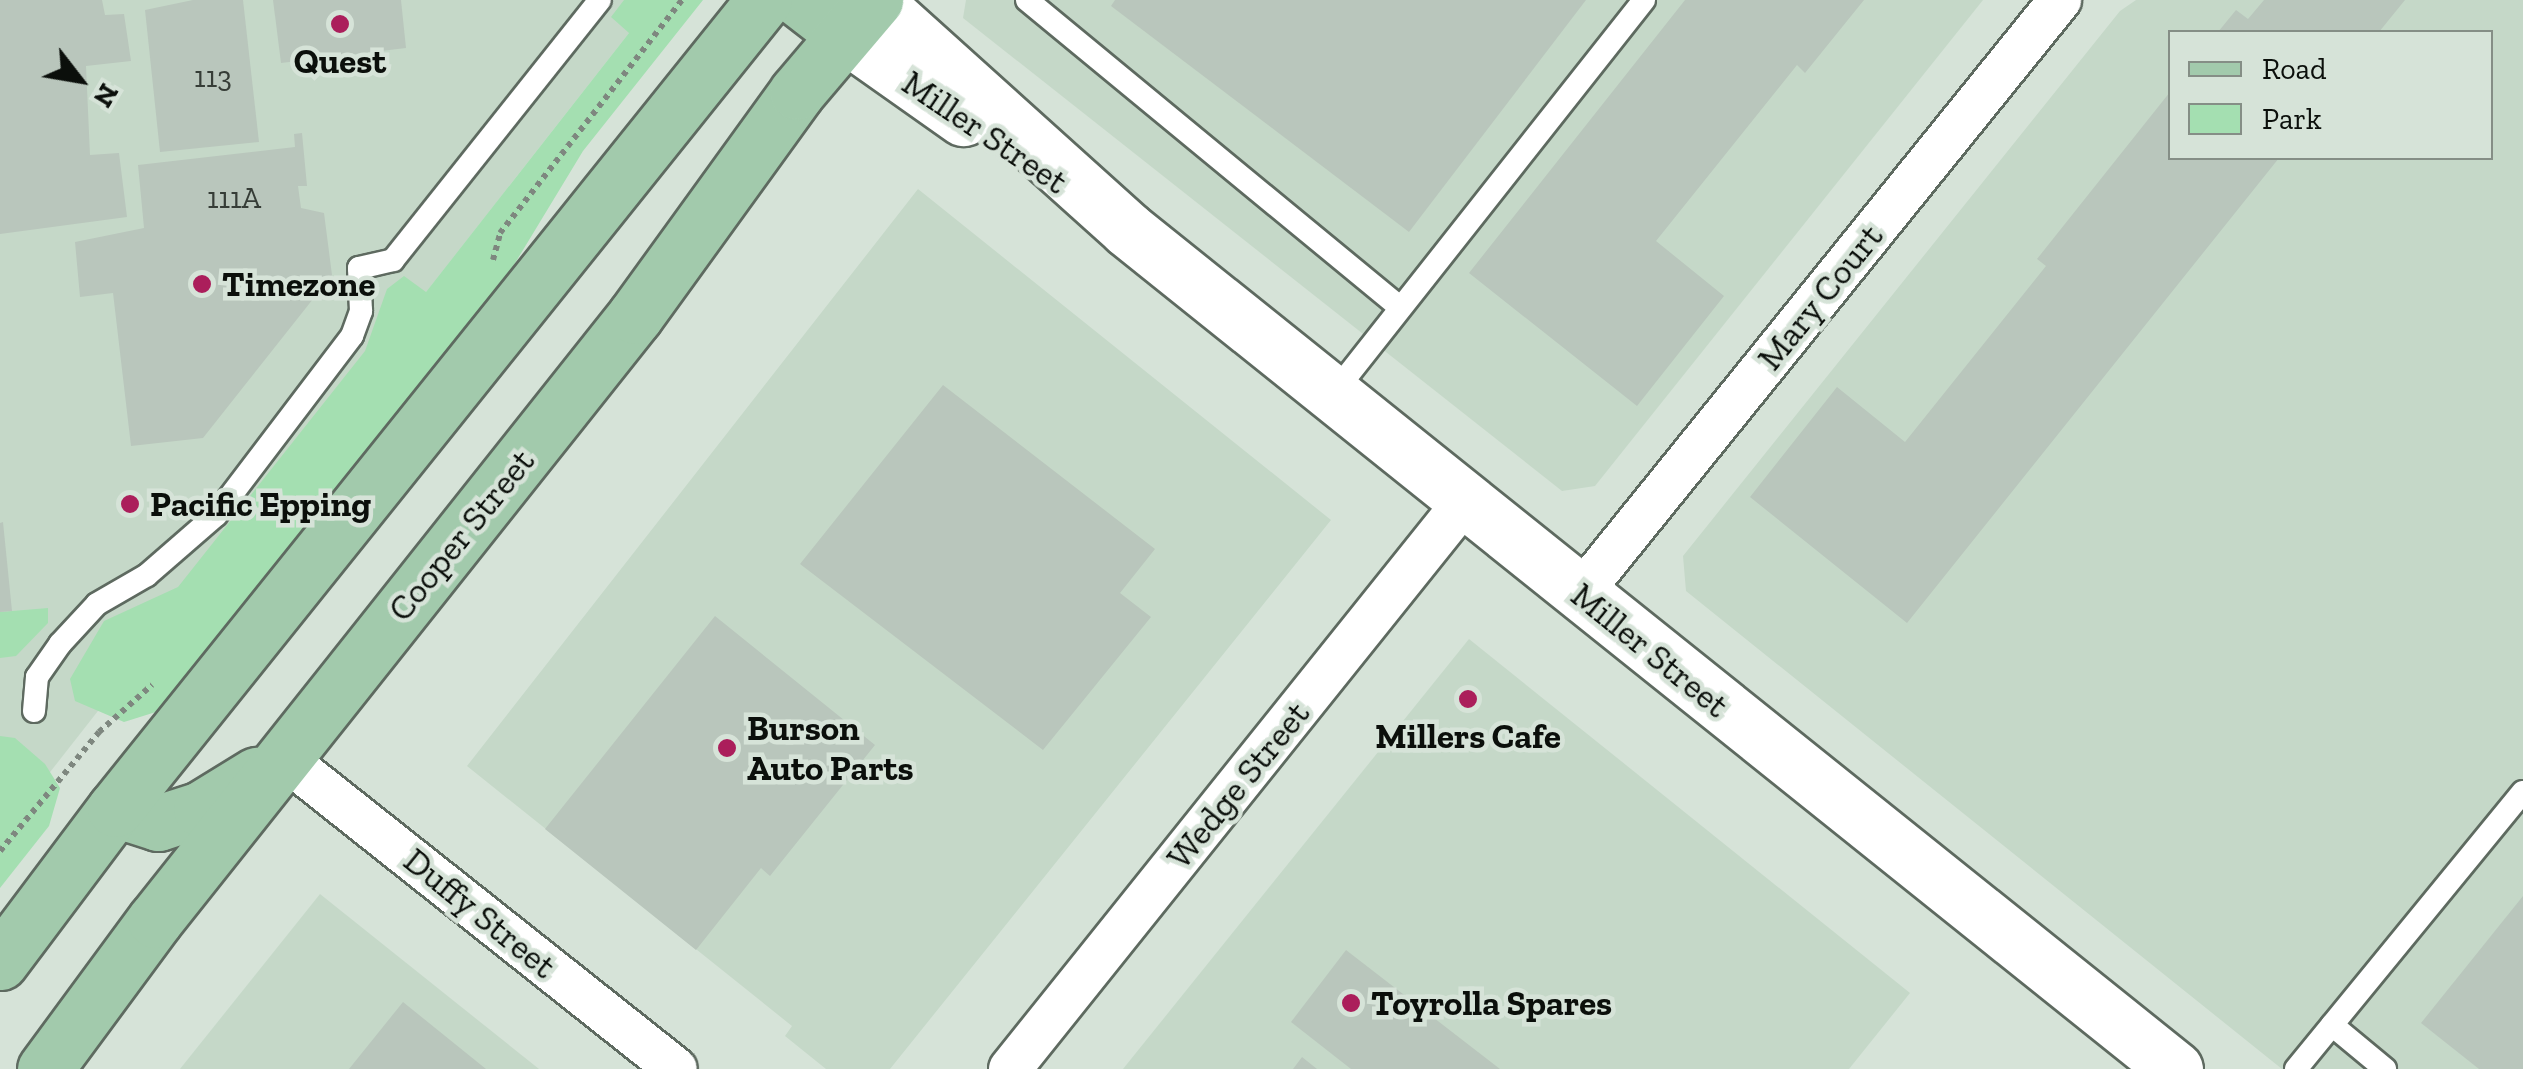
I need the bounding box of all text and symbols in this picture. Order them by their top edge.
marker: Quest [329,13,351,35]
north arrow [30,30,130,130]
legend [2168,30,2493,160]
place label: Quest [294,40,386,82]
text: Road [2262,51,2327,87]
house number: 113 [194,59,232,95]
street label: Miller Street [894,61,1076,203]
text: N [87,78,126,113]
text: Park [2262,101,2322,137]
house number: 111A [207,180,261,216]
street label: Mary Court [1748,215,1892,379]
place label: Timezone [222,263,375,305]
marker: Timezone [191,273,213,295]
street label: Cooper Street [379,441,543,629]
place label: Pacific Epping [150,483,371,525]
marker: Pacific Epping [119,493,141,515]
street label: Miller Street [1563,574,1737,726]
marker: Millers Cafe [1457,688,1479,710]
street label: Wedge Street [1158,693,1318,877]
place label: Burson Auto Parts [747,707,914,789]
place label: Millers Cafe [1375,715,1561,757]
marker: Burson Auto Parts [716,737,738,759]
street label: Duffy Street [395,839,565,987]
place label: Toyrolla Spares [1371,982,1612,1024]
marker: Toyrolla Spares [1340,992,1362,1014]

